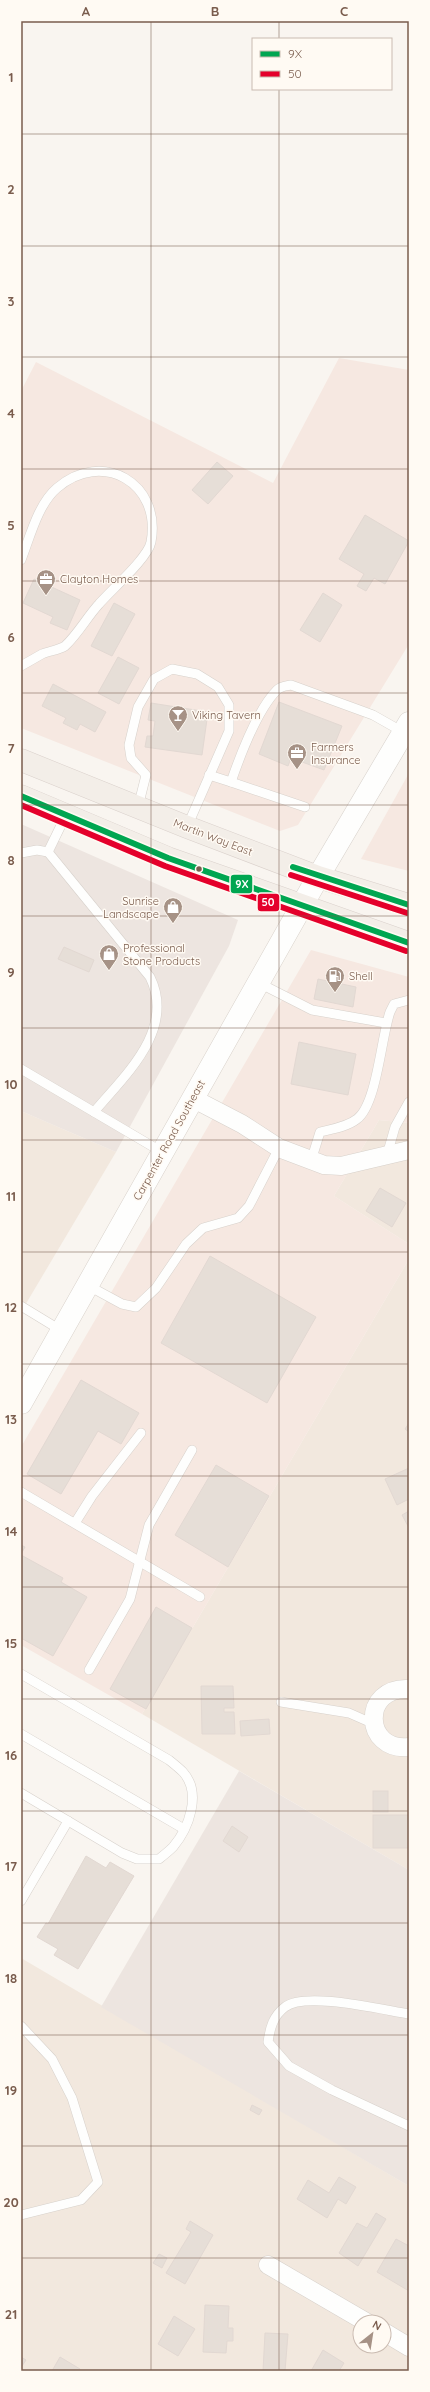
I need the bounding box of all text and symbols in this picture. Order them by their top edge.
text: A [82,3,91,19]
text: B [211,3,219,19]
text: C [340,3,348,19]
legend [252,38,392,90]
text: 9X [288,46,302,61]
text: 50 [288,66,302,81]
text: 1 [8,69,14,85]
text: 2 [7,181,15,197]
text: 3 [8,293,15,309]
text: 4 [7,405,15,421]
text: 5 [7,517,15,533]
office icon: Clayton Homes [35,568,57,596]
place label: Clayton Homes [60,572,138,586]
text: 6 [7,629,15,645]
bar icon: Viking Tavern [167,704,189,732]
place label: Viking Tavern [192,708,261,722]
text: 7 [7,740,15,756]
place label: Farmers Insurance [311,740,361,767]
office icon: Farmers Insurance [286,742,308,770]
street label: Martin Way East [171,815,255,859]
text: 8 [7,852,15,868]
unlabelled marker [194,864,204,874]
line badge: 9X [230,874,253,894]
text: 9X [235,877,249,891]
line badge: 50 [257,893,280,912]
place label: Sunrise Landscape [103,894,159,921]
text: 50 [261,895,275,909]
shop icon: Sunrise Landscape [162,896,184,924]
place label: Professional Stone Products [123,941,200,968]
shop icon: Professional Stone Products [98,943,120,971]
text: 9 [7,964,15,980]
fuel station icon: Shell [324,965,346,993]
place label: Shell [349,969,373,983]
text: 10 [4,1076,18,1092]
street label: Carpenter Road Southeast [130,1077,208,1203]
text: 11 [6,1188,16,1204]
text: 12 [5,1299,17,1315]
text: 13 [5,1411,17,1427]
text: 14 [5,1523,18,1539]
text: 15 [5,1635,17,1651]
text: 16 [5,1747,17,1763]
text: 17 [5,1858,17,1874]
text: 18 [5,1970,17,1986]
text: 19 [5,2082,17,2098]
text: 20 [3,2194,19,2210]
text: 21 [5,2306,17,2322]
north arrow [352,2314,392,2354]
text: N [370,2317,384,2333]

